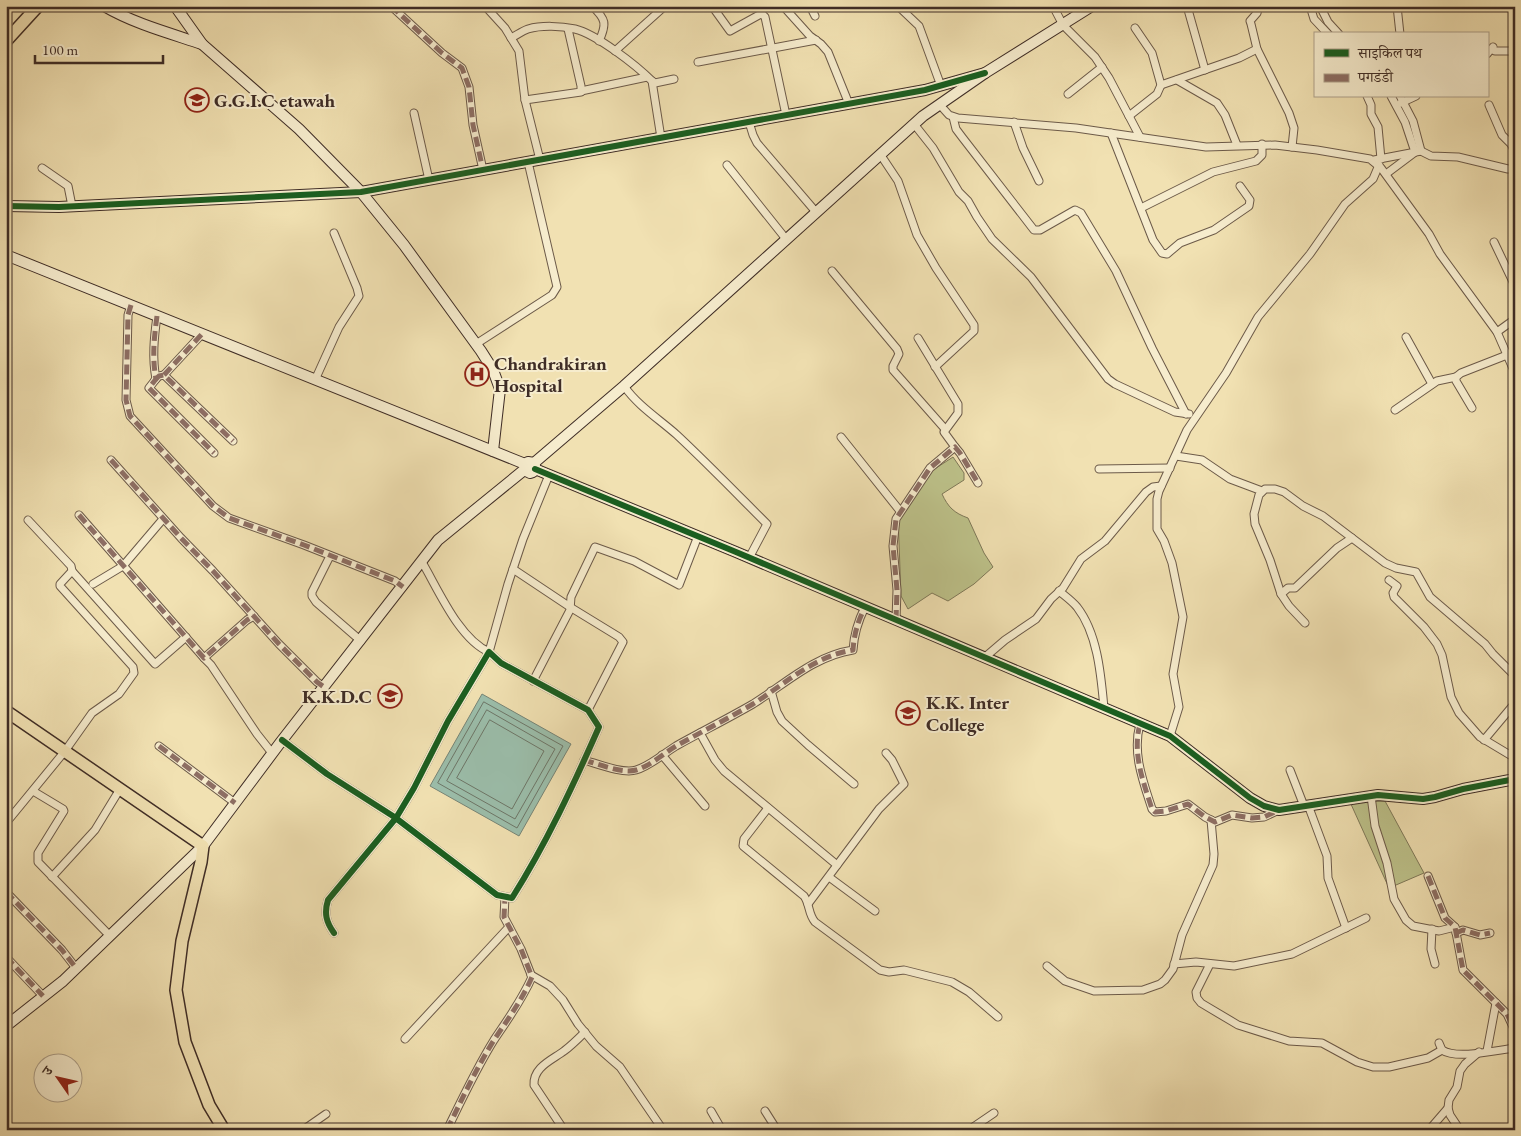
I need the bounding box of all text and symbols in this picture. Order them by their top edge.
scale bar [35,32,162,64]
legend [1314,32,1488,98]
text: 100 m [42,40,79,59]
text: साइकिल पथ [1357,43,1423,62]
text: पगडंडी [1357,67,1394,86]
school or university icon: G.G.I.C etawah [184,87,210,113]
place label: G.G.I.C etawah [214,88,335,113]
place label: Chandrakiran Hospital [494,351,607,398]
hospital icon: Chandrakiran Hospital [464,361,490,387]
school or university icon: K.K.D.C [377,683,403,709]
place label: K.K.D.C [302,684,372,709]
place label: K.K. Inter College [926,690,1009,737]
school or university icon: K.K. Inter College [895,700,921,726]
north arrow [32,1054,82,1104]
text: उ [37,1062,57,1080]

